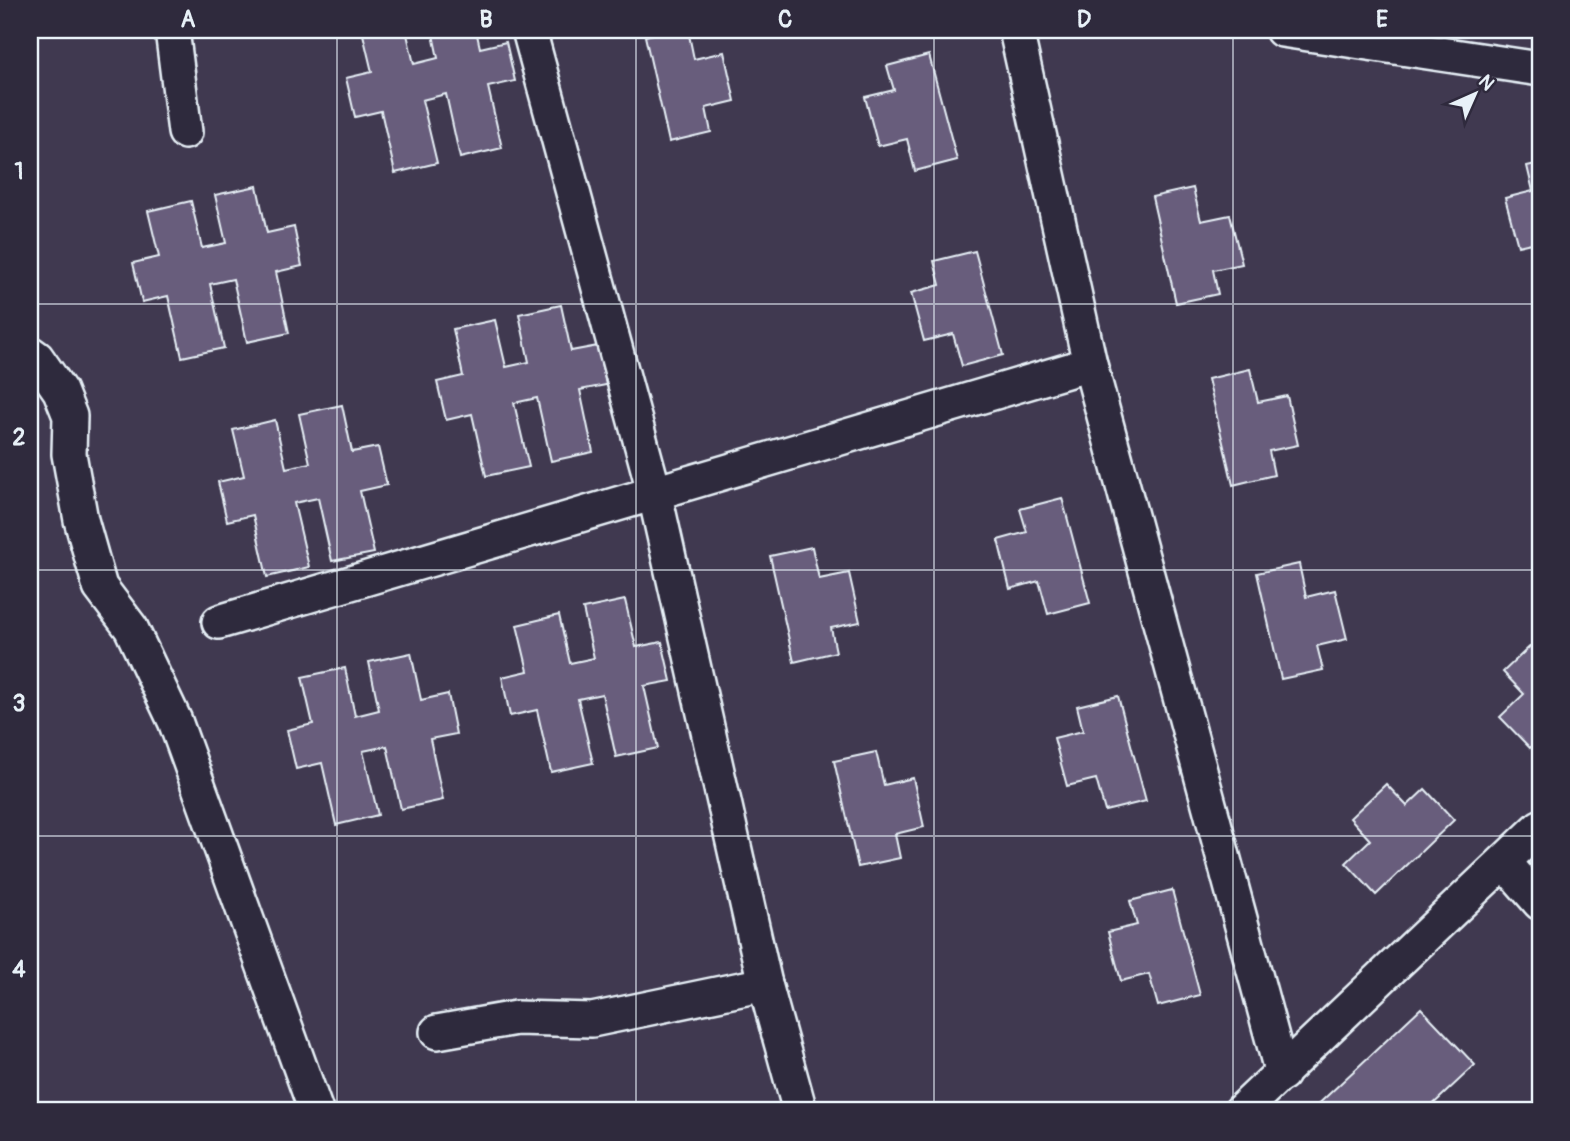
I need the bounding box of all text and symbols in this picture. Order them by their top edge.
text: A [181,5,196,34]
text: B [479,5,493,34]
text: C [778,5,792,34]
text: D [1077,5,1091,34]
text: E [1376,5,1388,34]
north arrow [1440,60,1510,130]
text: N [1473,70,1499,96]
text: 1 [15,157,24,186]
text: 2 [13,423,26,452]
text: 3 [13,689,25,718]
text: 4 [12,955,26,984]

